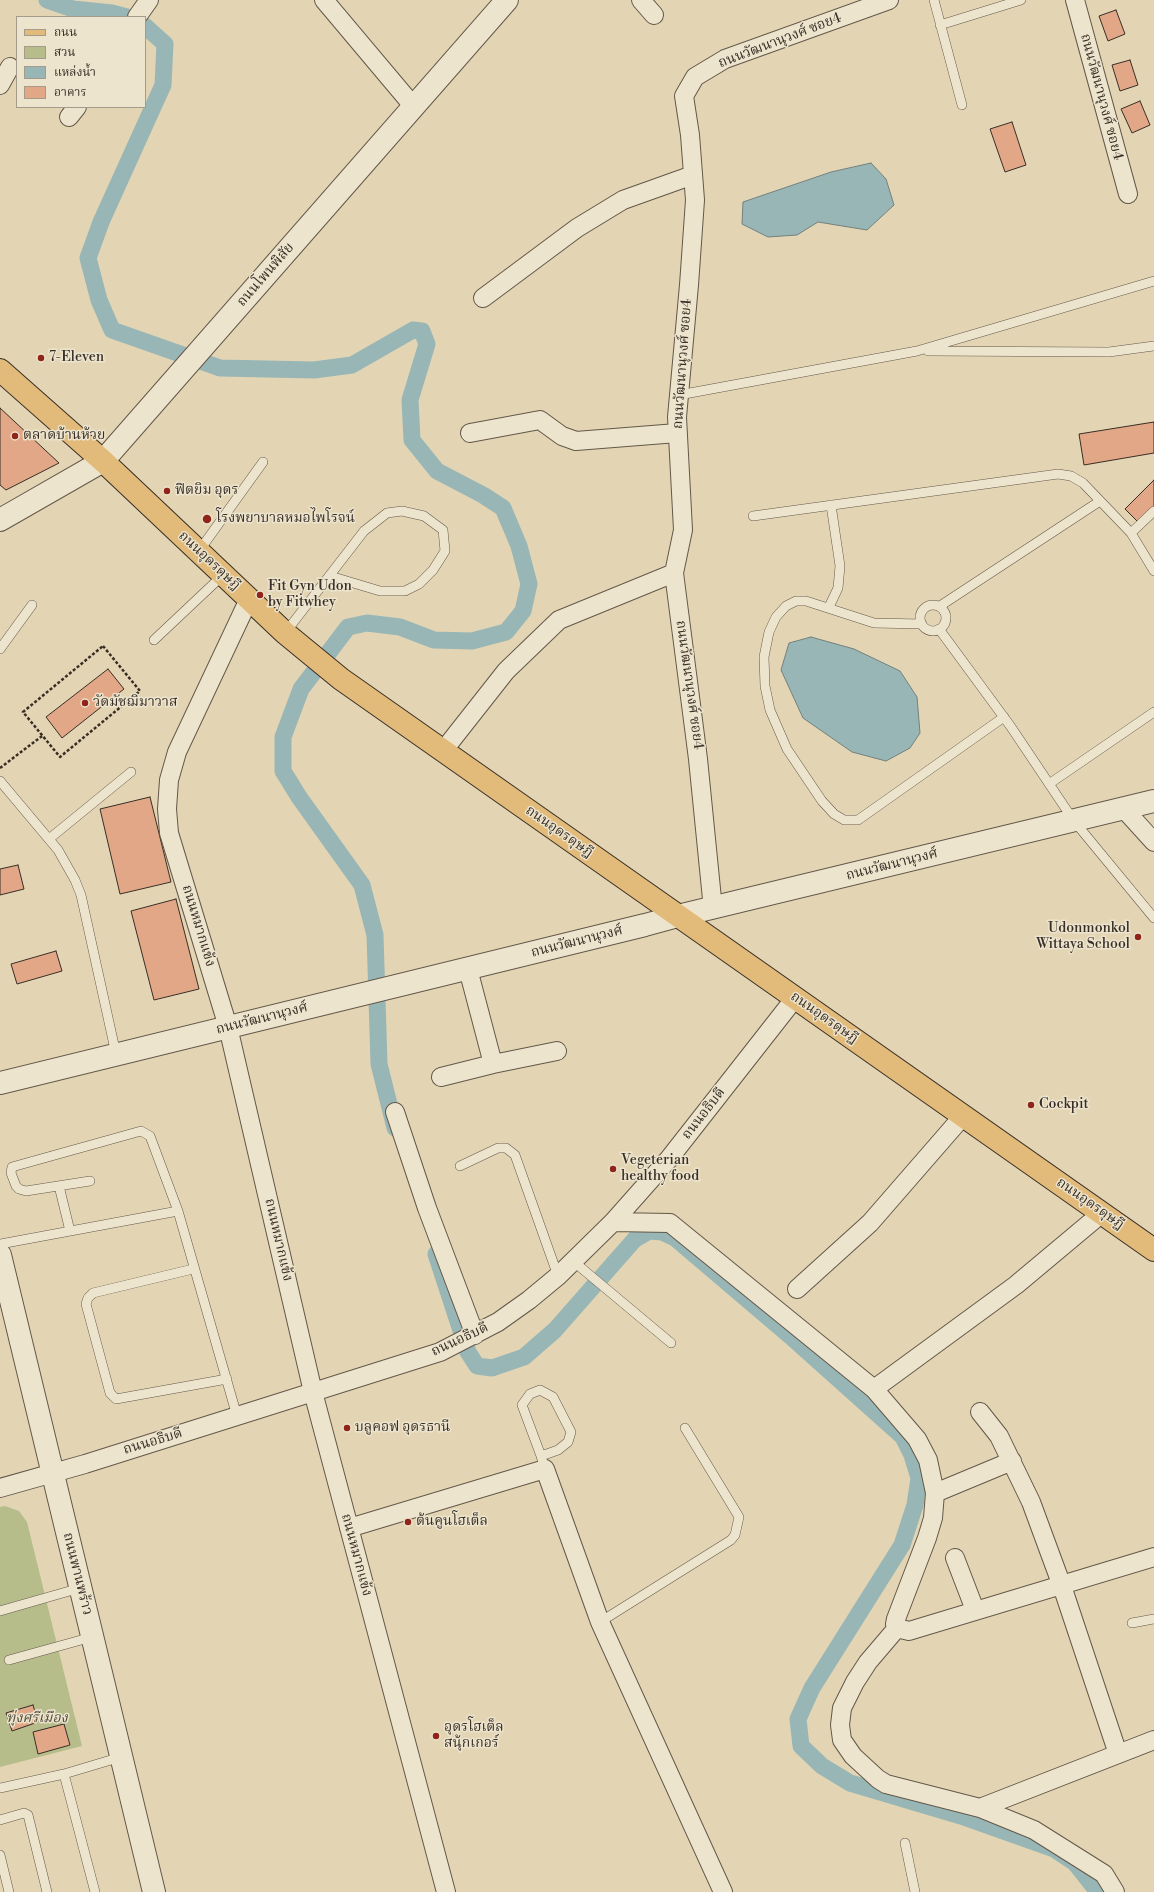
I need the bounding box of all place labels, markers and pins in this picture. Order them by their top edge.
place label: 7-Eleven [49,350,104,366]
marker: 7-Eleven [36,353,46,363]
place label: ตลาดบ้านห้วย [23,428,105,444]
marker: ตลาดบ้านห้วย [10,431,20,441]
place label: ฟิตยิม อุดร [175,483,238,499]
marker: ฟิตยิม อุดร [162,486,172,496]
place label: โรงพยาบาลหมอไพโรจน์ [216,511,355,527]
marker: โรงพยาบาลหมอไพโรจน์ [201,513,213,525]
place label: Fit Gyn Udon by Fitwhey [268,579,352,612]
marker: Fit Gyn Udon by Fitwhey [255,590,265,600]
place label: วัดมัชฌิมาวาส [93,695,178,711]
marker: วัดมัชฌิมาวาส [80,698,90,708]
place label: Udonmonkol Wittaya School [1036,921,1130,954]
marker: Udonmonkol Wittaya School [1133,932,1143,942]
place label: Cockpit [1039,1097,1088,1113]
marker: Cockpit [1026,1100,1036,1110]
place label: Vegeterian healthy food [621,1153,699,1186]
marker: Vegeterian healthy food [608,1164,618,1174]
place label: บลูคอฟ อุดรธานี [355,1420,450,1436]
marker: บลูคอฟ อุดรธานี [342,1423,352,1433]
place label: ต้นคูนโฮเต็ล [416,1514,488,1530]
marker: ต้นคูนโฮเต็ล [403,1517,413,1527]
place label: อุดรโฮเต็ล สนุ้กเกอร์ [444,1720,504,1752]
marker: อุดรโฮเต็ล สนุ้กเกอร์ [431,1731,441,1741]

